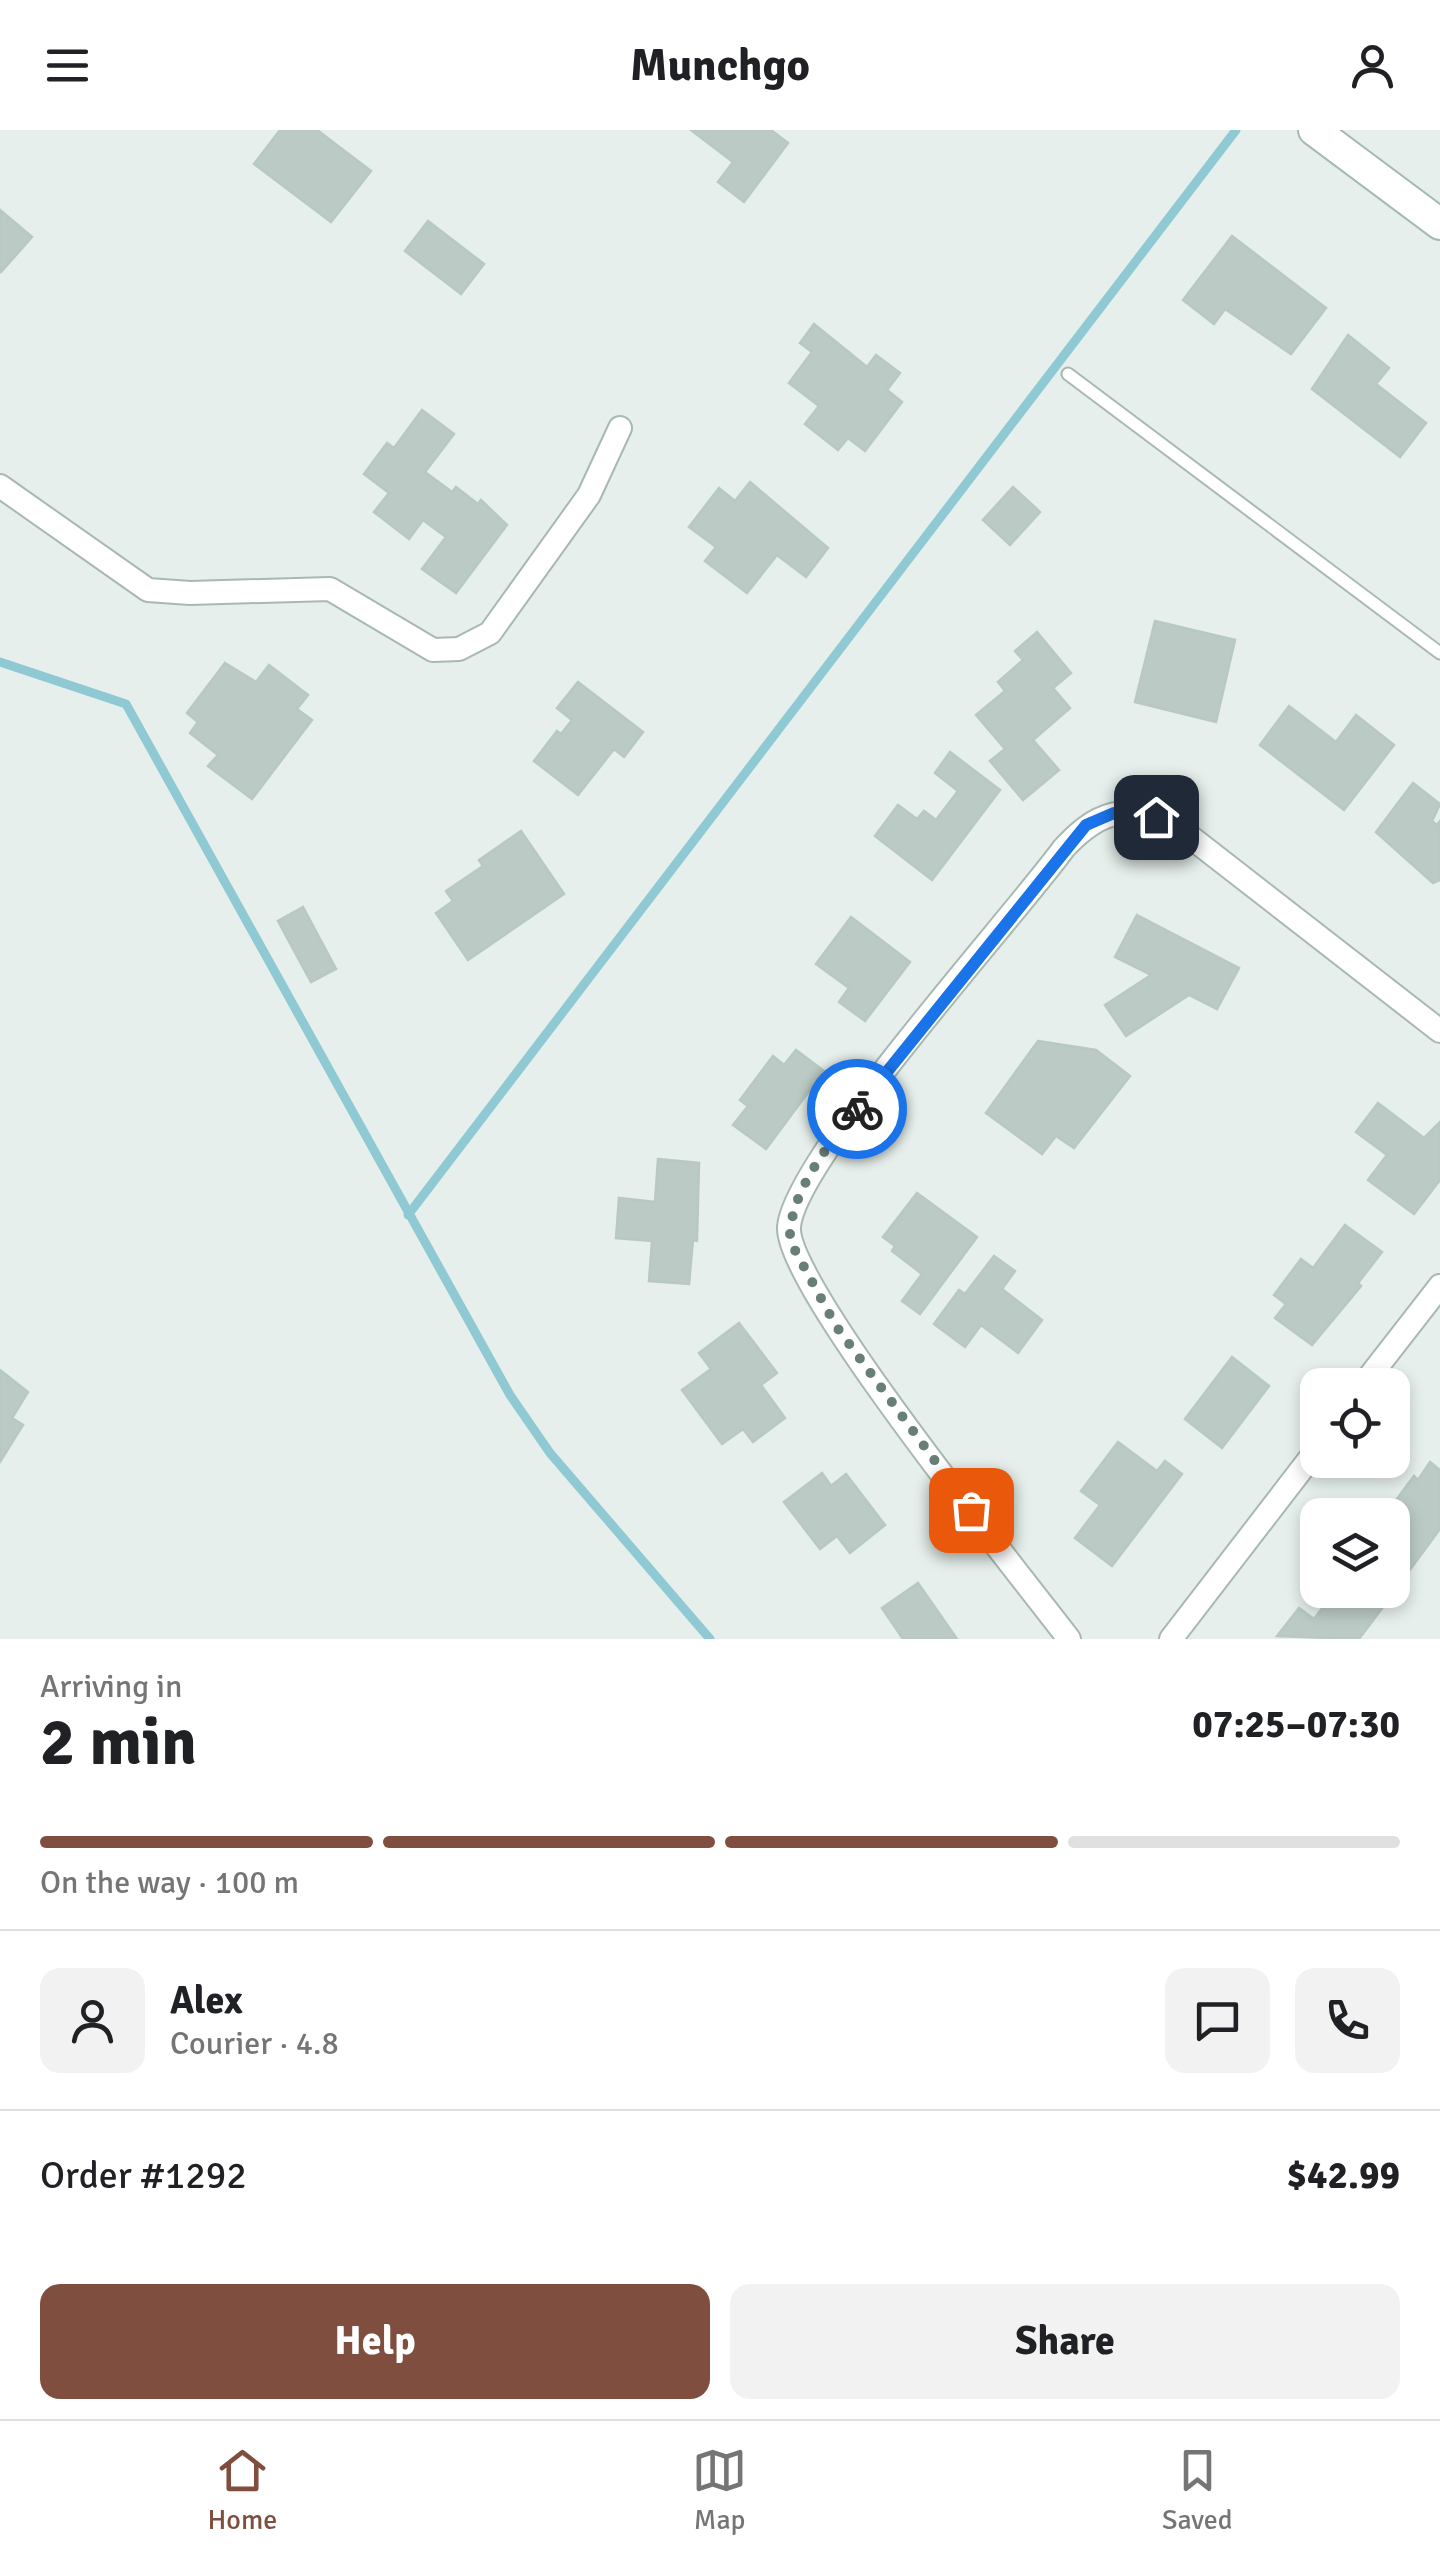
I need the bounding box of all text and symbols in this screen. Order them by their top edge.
icon: menu [40,38,95,93]
text: Munchgo [630,38,810,93]
icon: person [1345,38,1400,93]
pin [1114,775,1199,860]
icon: home [1129,790,1184,845]
courier [807,1059,907,1159]
icon: bike [830,1082,885,1137]
map controls [1300,1368,1410,1608]
button: locate [1300,1368,1410,1478]
pin [929,1468,1014,1553]
icon: bag [944,1483,999,1538]
button: layers [1300,1498,1410,1608]
text: Arriving in [40,1667,182,1706]
text: 07:25–07:30 [1192,1701,1400,1748]
text: 2 min [40,1703,197,1783]
text: On the way · 100 m [40,1863,299,1902]
button: person [40,1968,145,2073]
button: chat [1165,1968,1270,2073]
button: phone [1295,1968,1400,2073]
text: Alex [170,1977,243,2024]
text: Courier · 4.8 [170,2024,339,2063]
text: Order #1292 [40,2152,247,2199]
text: $42.99 [1287,2152,1400,2199]
button: Help [40,2284,710,2399]
button: Share [730,2284,1400,2399]
tab: Home [207,2443,277,2537]
tab: Map [692,2443,747,2537]
tab: Saved [1162,2443,1233,2537]

